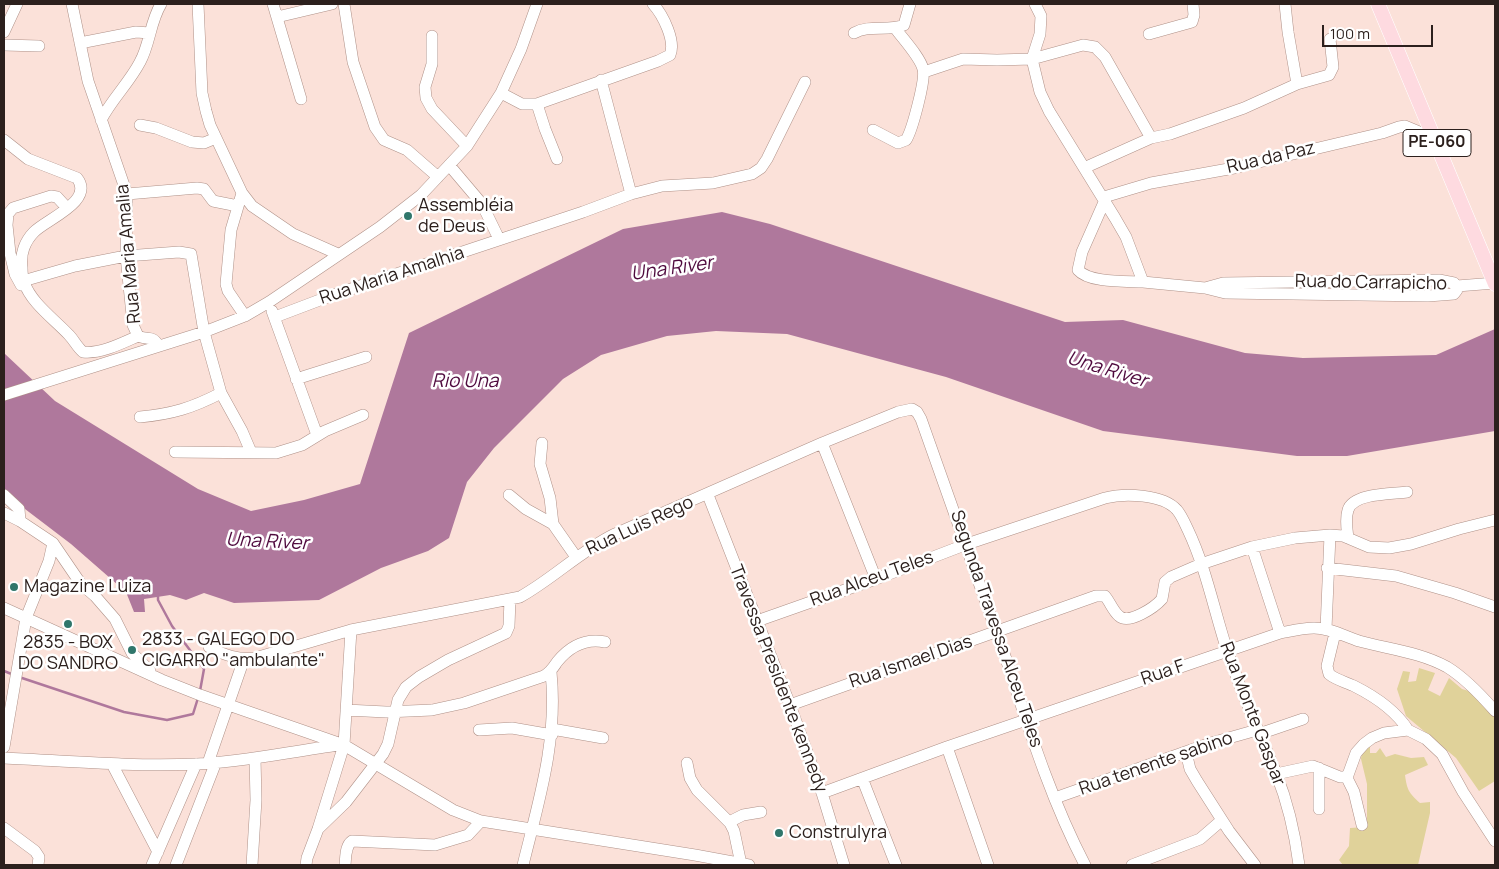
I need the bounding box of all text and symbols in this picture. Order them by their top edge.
scale bar [1324,15,1435,47]
text: 100 m [1330,23,1370,44]
road number: PE-060 [1403,130,1471,156]
street label: Rua da Paz [1225,137,1317,179]
street label: Rua Maria Amalia [112,183,146,325]
place label: Assembléia de Deus [418,195,513,238]
marker: Assembléia de Deus [402,210,414,222]
street label: Rua Maria Amalhia [317,242,467,310]
water label: Una River [630,252,714,286]
street label: Rua do Carrapicho [1295,271,1447,295]
water label: Una River [1064,347,1150,393]
water label: Rio Una [432,371,498,393]
street label: Rua Luis Rego [583,492,697,560]
street label: Segunda Travessa Alceu Teles [945,508,1047,750]
water label: Una River [225,528,309,556]
street label: Rua Alceu Teles [807,547,937,611]
street label: Travessa Presidente kennedy [724,562,832,796]
place label: Magazine Luiza [24,576,151,598]
marker: Magazine Luiza [8,581,20,593]
marker: 2835 - BOX DO SANDRO [62,618,74,630]
place label: 2833 - GALEGO DO CIGARRO "ambulante" [142,629,325,672]
street label: Rua Ismael Dias [847,631,975,693]
place label: 2835 - BOX DO SANDRO [18,632,118,674]
street label: Rua Monte Gaspar [1215,639,1289,789]
marker: 2833 - GALEGO DO CIGARRO "ambulante" [126,644,138,656]
street label: Rua F [1138,656,1188,690]
street label: Rua tenente sabino [1076,728,1236,800]
place label: Construlyra [789,822,887,844]
marker: Construlyra [773,827,785,839]

